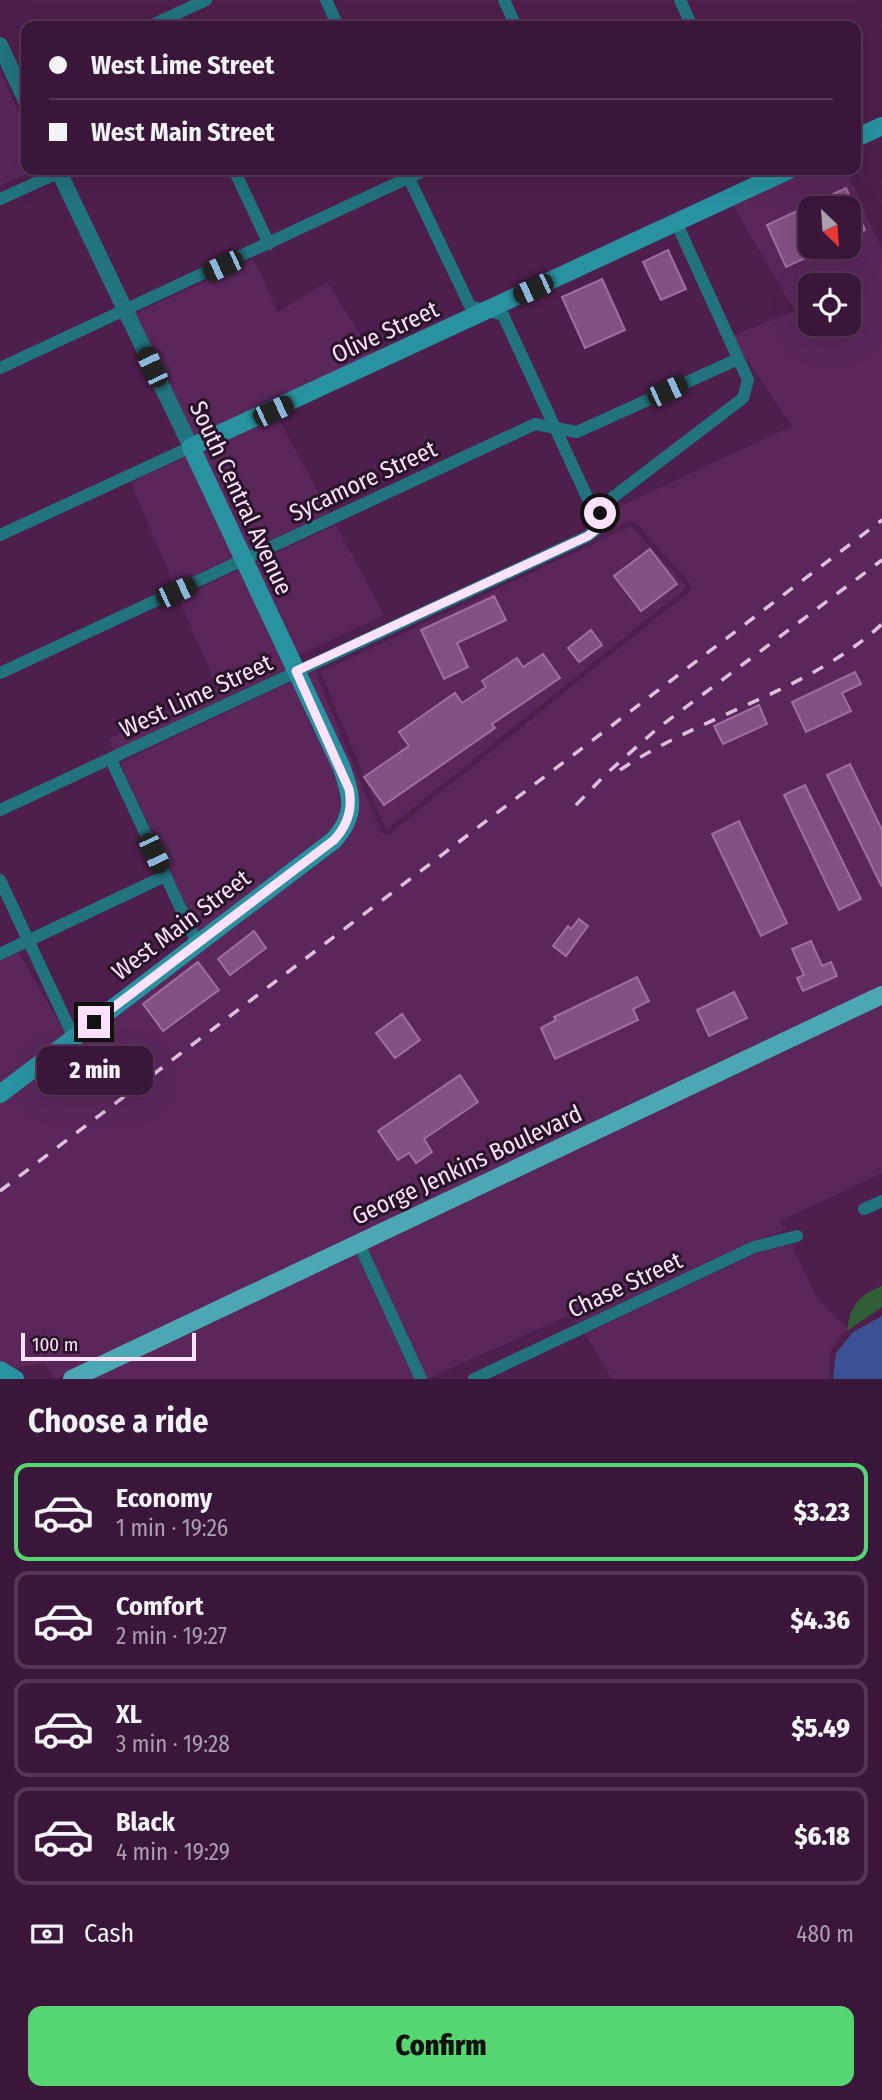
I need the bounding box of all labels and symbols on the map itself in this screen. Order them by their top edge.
north arrow [798,196,861,259]
car [200,248,247,284]
car [510,271,557,307]
street label: Olive Street [327,295,443,369]
car [134,344,171,390]
car [644,373,691,409]
car [250,393,297,429]
street label: South Central Avenue [184,397,298,599]
street label: Sycamore Street [285,435,441,527]
route start [584,497,616,529]
car [153,574,200,610]
street label: West Lime Street [115,648,277,744]
car [136,830,173,876]
street label: West Main Street [106,864,256,986]
route end [78,1006,110,1038]
callout: 2 min [36,1046,152,1096]
street label: George Jenkins Boulevard [348,1099,586,1231]
street label: Chase Street [563,1246,687,1324]
scale bar [21,1330,196,1362]

